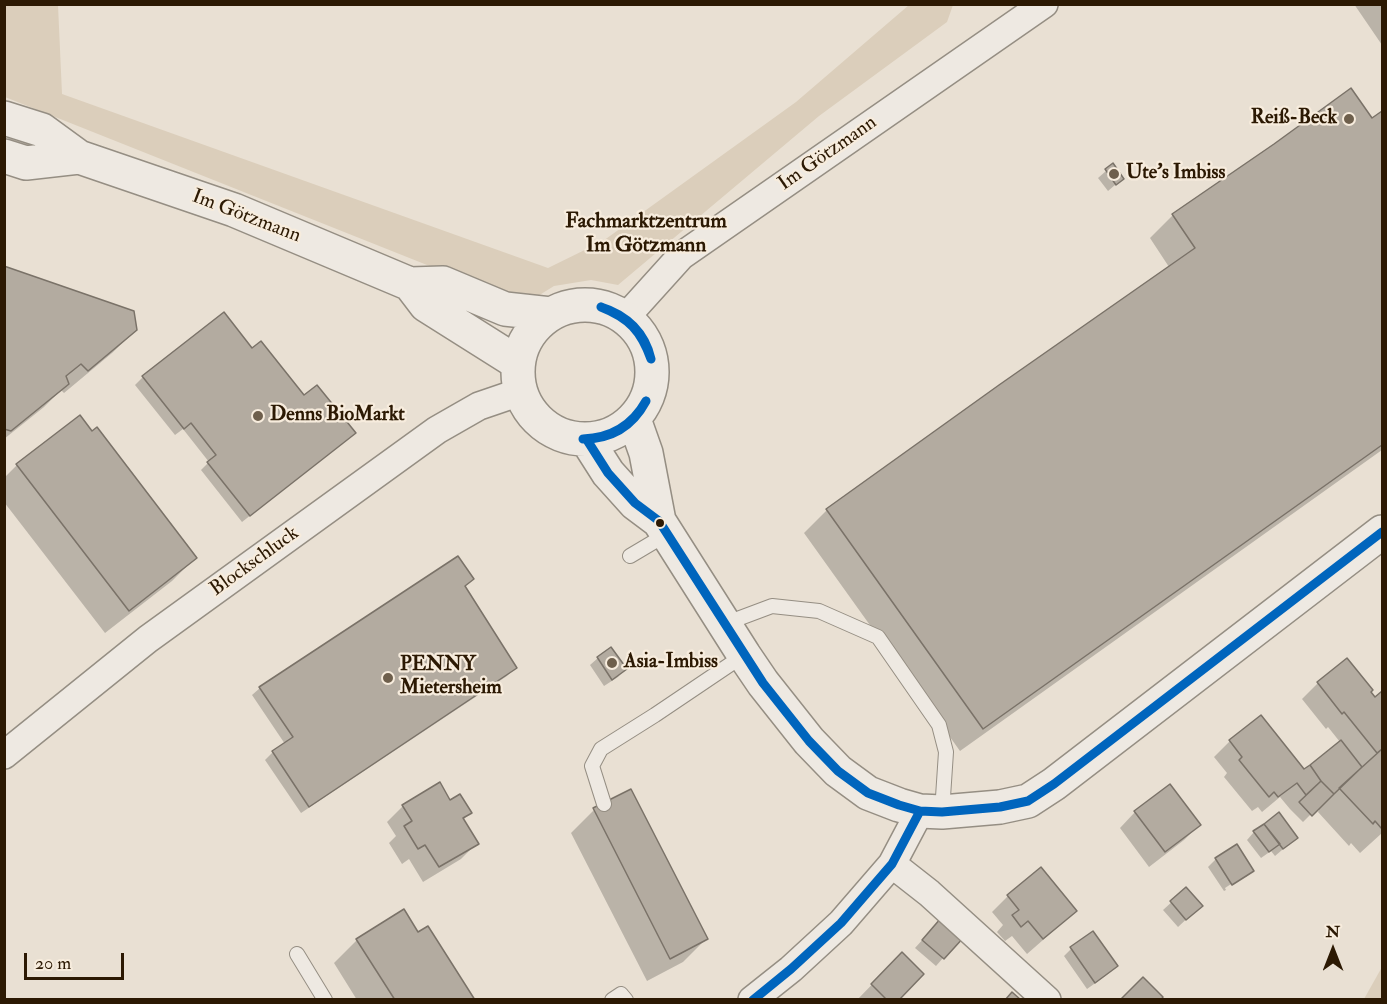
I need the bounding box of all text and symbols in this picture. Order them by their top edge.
place label: Reiß-Beck [1251,107,1337,131]
street label: Im Götzmann [774,111,882,197]
marker: Reiß-Beck [1342,112,1356,126]
place label: Ute's Imbiss [1126,162,1225,186]
marker: Ute's Imbiss [1107,167,1121,181]
street label: Im Götzmann [188,185,304,249]
district label: Fachmarktzentrum Im Götzmann [565,209,727,259]
place label: Denns BioMarkt [270,404,405,428]
marker: Denns BioMarkt [251,409,265,423]
unlabelled marker [654,517,666,529]
street label: Blockschluck [206,522,304,602]
place label: Asia-Imbiss [624,651,718,675]
place label: PENNY Mietersheim [400,654,502,701]
marker: Asia-Imbiss [605,656,619,670]
marker: PENNY Mietersheim [381,671,395,685]
north arrow [1303,920,1363,980]
text: N [1326,922,1340,942]
scale bar [27,941,128,979]
text: 20 m [35,952,71,975]

